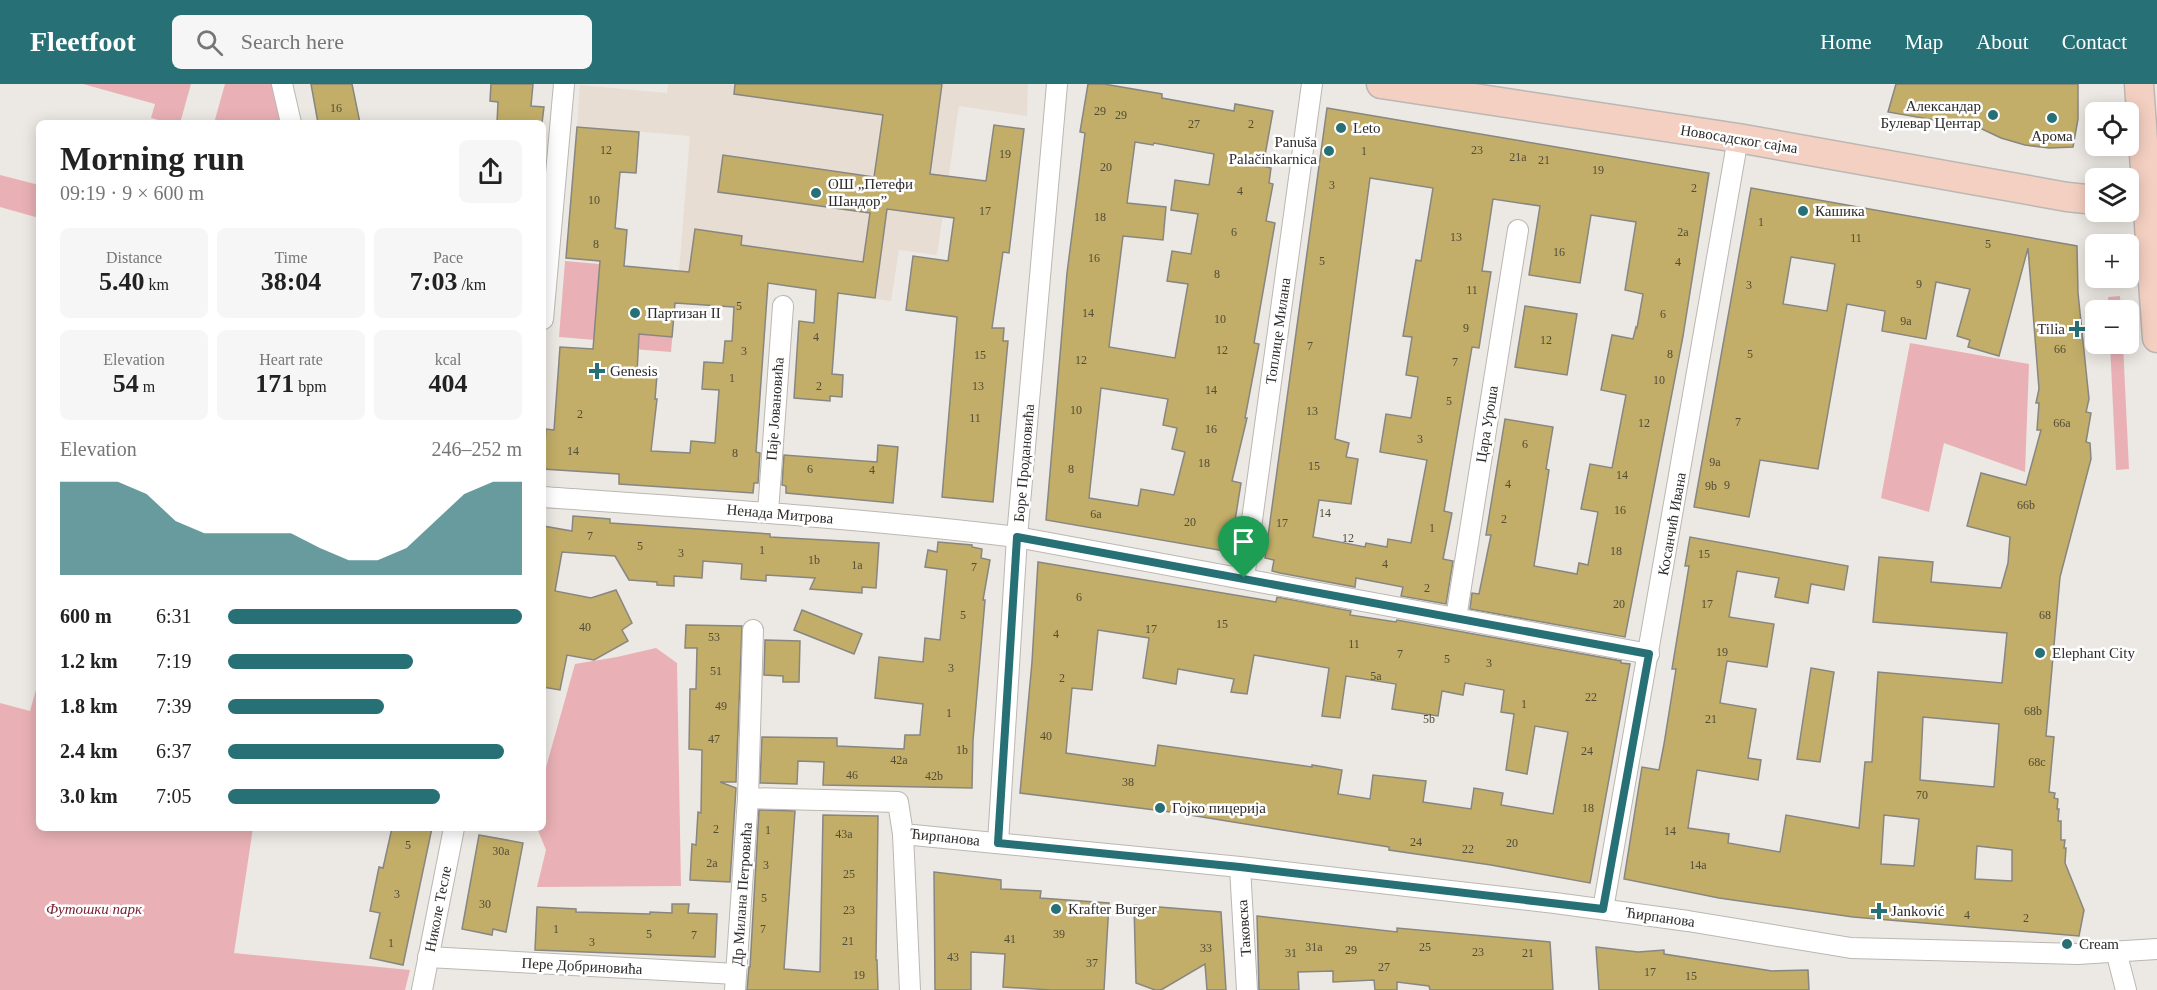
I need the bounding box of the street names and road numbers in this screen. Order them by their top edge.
street label: Новосадског сајма [1679,122,1799,156]
street label: Топлице Милана [1263,276,1293,385]
street label: Паје Јовановића [763,356,787,461]
street label: Цара Уроша [1473,384,1501,464]
street label: Боре Продановића [1011,403,1037,523]
street label: Косанчић Ивана [1655,471,1689,577]
street label: Ненада Митрова [726,501,834,527]
street label: Др Милана Петровића [729,821,755,966]
street label: Ћирпанова [909,825,981,849]
street label: Николе Тесле [422,864,454,953]
street label: Таковска [1234,899,1254,957]
street label: Ћирпанова [1624,904,1696,930]
street label: Пере Добриновића [521,955,643,977]

